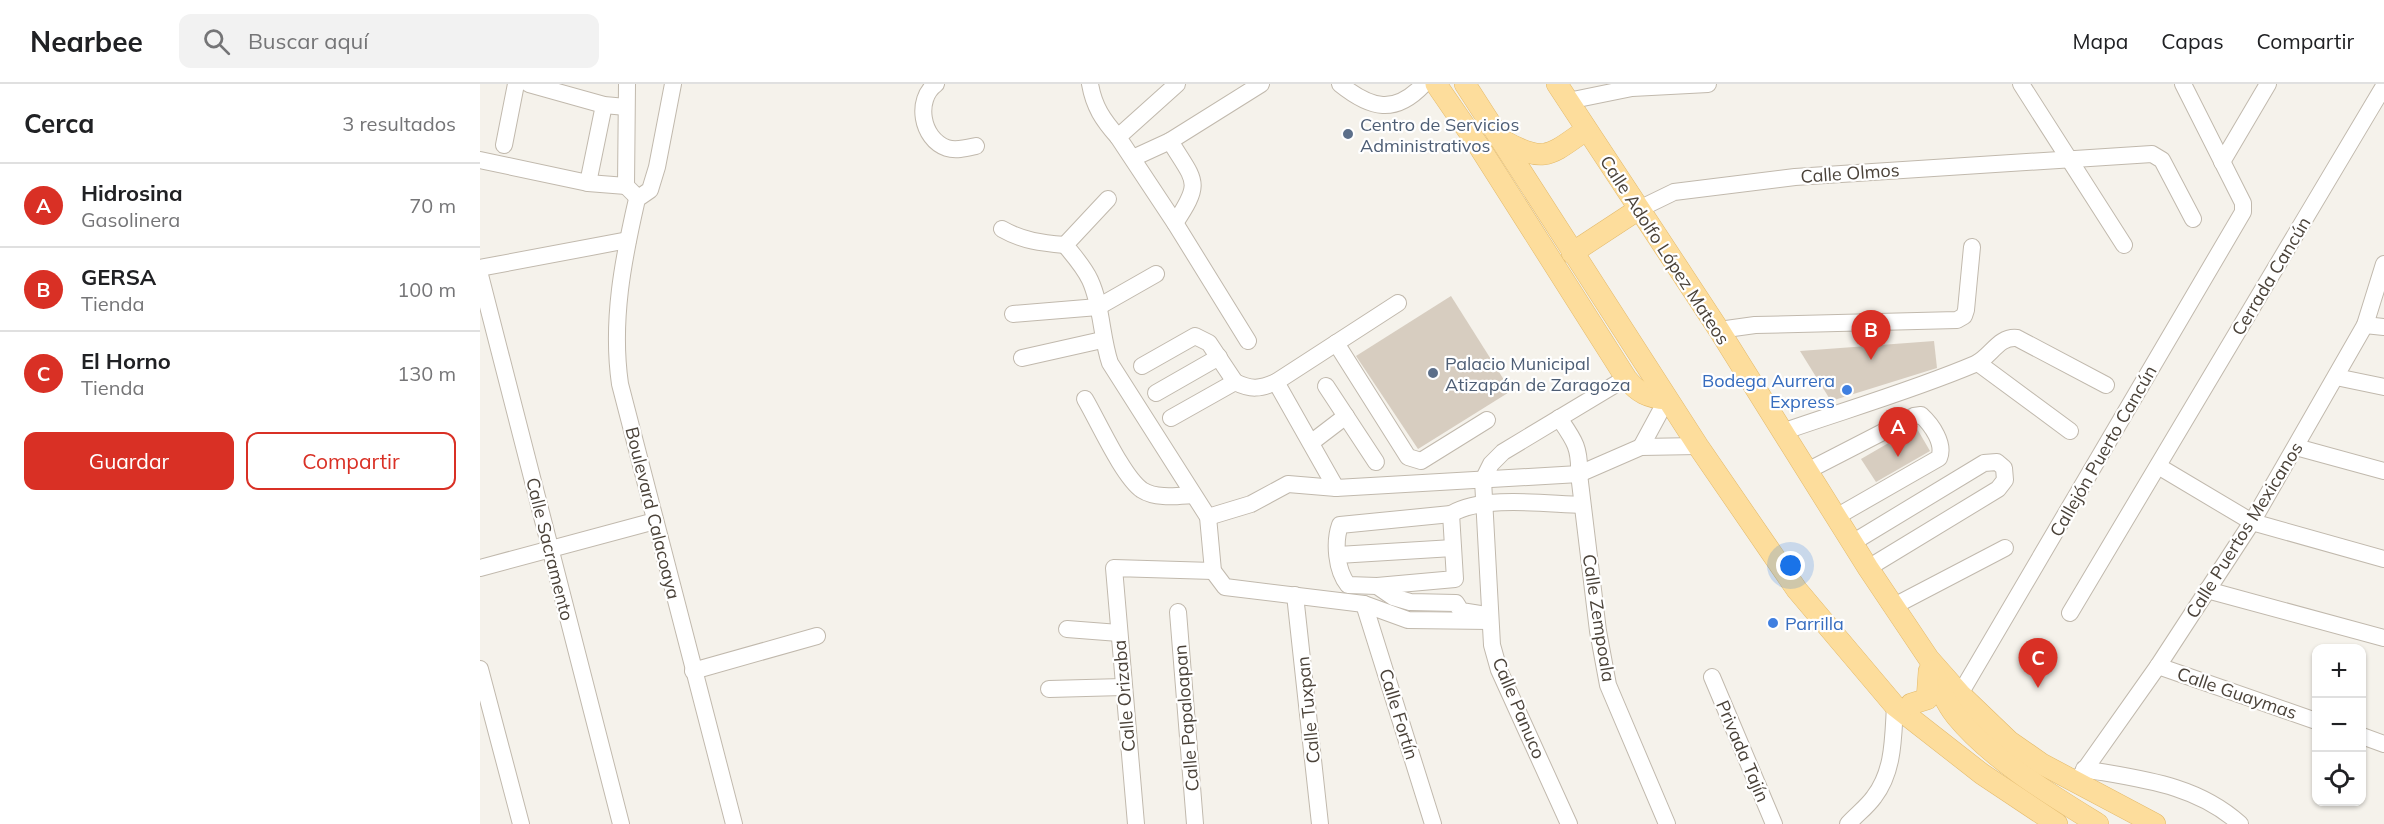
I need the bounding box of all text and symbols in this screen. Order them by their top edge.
search box [179,14,599,68]
text: Nearbee [30,24,143,59]
icon: search [200,25,233,58]
text: Buscar aquí [248,27,369,55]
text: Mapa [2073,28,2128,54]
text: Capas [2161,28,2224,54]
text: Compartir [2257,28,2354,54]
text: Cerca [24,107,94,140]
text: 3 resultados [342,111,456,136]
place label: Centro de Servicios Administrativos [1360,113,1519,157]
marker: Centro de Servicios Administrativos [1341,127,1355,141]
street label: Calle Adolfo López Mateos [1595,151,1735,349]
street label: Calle Olmos [1800,158,1900,188]
text: Hidrosina [81,179,183,207]
text: A [36,193,51,218]
text: 70 m [409,193,456,218]
text: Gasolinera [81,207,180,232]
street label: Cerrada Cancún [2226,212,2316,340]
text: GERSA [81,263,156,291]
text: B [37,277,50,302]
text: 100 m [397,277,456,302]
text: Tienda [81,291,144,316]
pin: B [1852,310,1890,360]
text: El Horno [81,347,171,375]
place label: Palacio Municipal Atizapán de Zaragoza [1445,352,1630,396]
text: C [37,361,50,386]
text: 130 m [397,361,456,386]
street label: Callejón Puerto Cancún [2044,361,2162,541]
marker: Palacio Municipal Atizapán de Zaragoza [1426,366,1440,380]
place label: Bodega Aurrera Express [1702,369,1835,413]
text: Tienda [81,375,144,400]
marker: Bodega Aurrera Express [1840,383,1854,397]
pin: A [1878,408,1918,457]
street label: Boulevard Calacoaya [620,424,686,602]
button: Guardar [24,432,234,490]
button: Compartir [246,432,456,490]
street label: Calle Puertos Mexicanos [2180,438,2308,622]
street label: Calle Sacramento [521,475,579,623]
your location [1776,551,1805,580]
street label: Calle Zempoala [1578,553,1620,683]
place label: Parrilla [1785,612,1844,635]
marker: Parrilla [1766,616,1780,630]
pin: C [2018,638,2058,688]
street label: Calle Orizaba [1108,639,1140,753]
street label: Calle Papaloapan [1168,644,1204,792]
map controls [2312,644,2366,806]
button: + [2312,644,2366,698]
street label: Calle Panuco [1487,654,1551,762]
street label: Calle Tuxpan [1291,655,1325,765]
street label: Calle Guaymas [2174,662,2300,724]
street label: Calle Fortín [1374,666,1424,762]
street label: Privada Tajín [1711,697,1775,805]
button: − [2312,698,2366,752]
button: locate [2312,752,2366,806]

